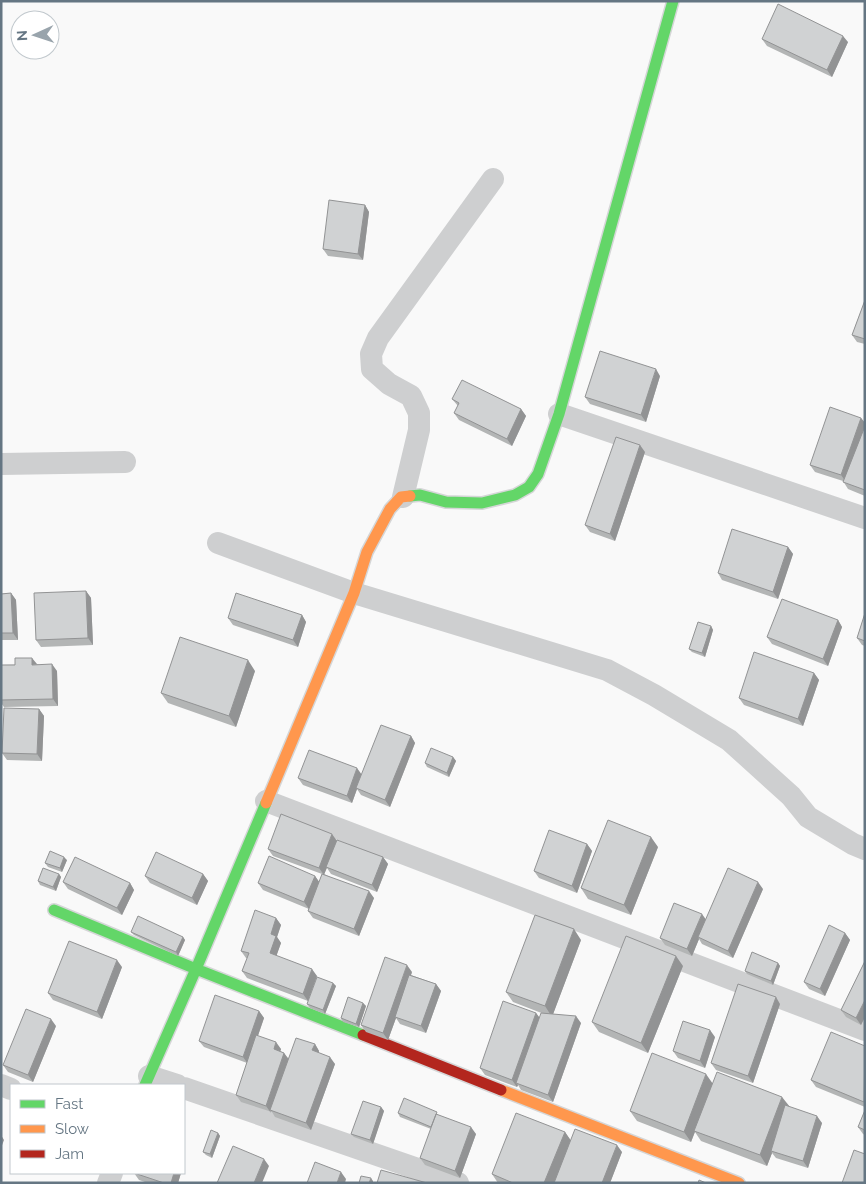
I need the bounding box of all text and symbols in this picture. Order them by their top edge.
north arrow [10,10,60,60]
text: N [14,30,30,41]
legend [10,1084,185,1174]
text: Fast [55,1095,83,1113]
text: Slow [55,1120,89,1138]
text: Jam [55,1145,84,1163]

